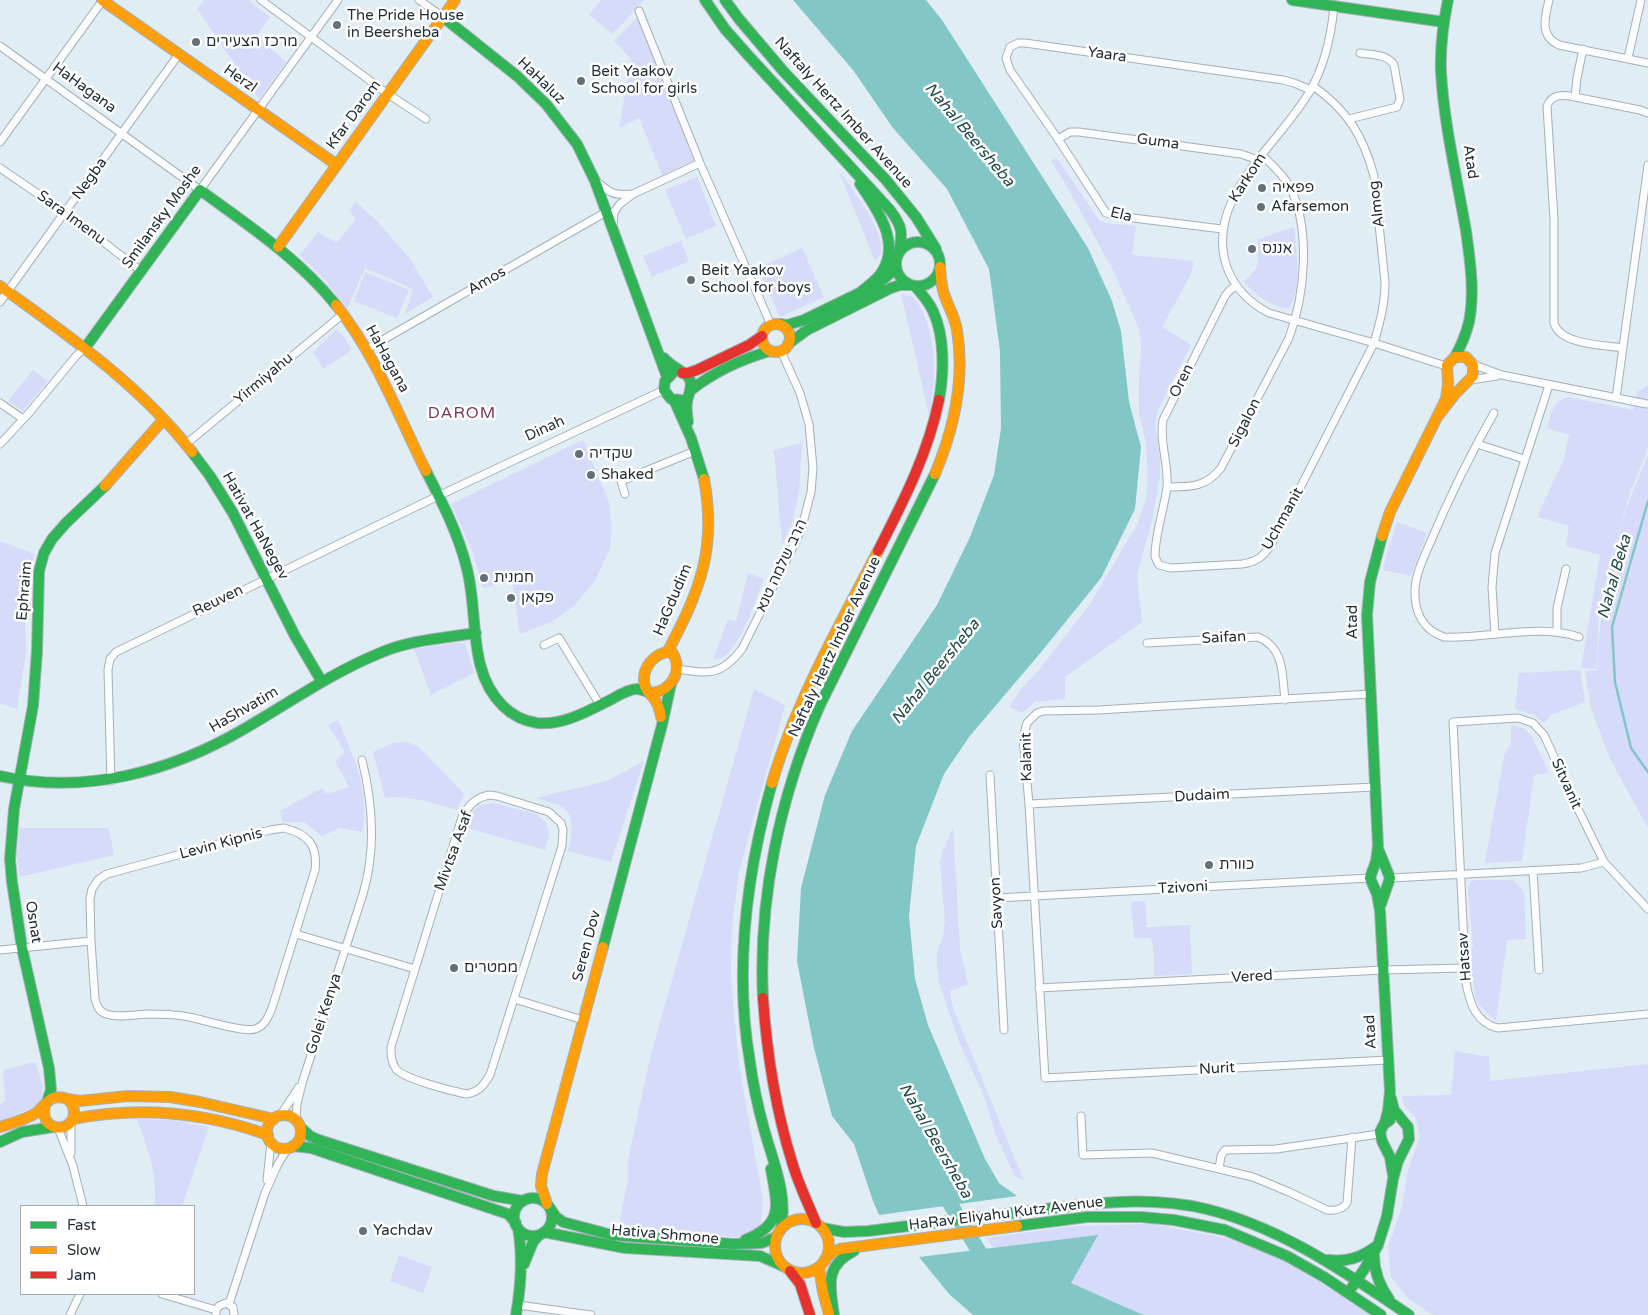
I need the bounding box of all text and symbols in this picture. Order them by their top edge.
place label: The Pride House in Beersheba [347,7,464,42]
marker: The Pride House in Beersheba [331,19,343,31]
place label: מרכז הצעירים [206,33,298,51]
street label: Naftaly Hertz Imber Avenue [770,34,916,192]
marker: מרכז הצעירים [190,36,202,48]
street label: Yaara [1086,43,1128,67]
street label: HaHaluz [513,54,569,108]
street label: HaHagana [48,59,120,117]
street label: Herzl [220,61,260,97]
place label: Beit Yaakov School for girls [591,63,697,98]
marker: Beit Yaakov School for girls [575,75,587,87]
street label: Kfar Darom [323,77,385,153]
water label: Nahal Beersheba [920,79,1018,191]
street label: Guma [1136,130,1180,154]
street label: Atad [1458,144,1482,180]
street label: Karkom [1225,150,1271,206]
street label: Negba [69,154,111,204]
street label: Smilansky Moshe [118,162,206,272]
place label: פפאיה [1272,179,1314,197]
street label: Almog [1365,179,1389,229]
marker: פפאיה [1256,182,1268,194]
street label: Sara Imenu [33,187,109,249]
place label: Afarsemon [1271,198,1349,216]
marker: Afarsemon [1255,201,1267,213]
street label: Ela [1108,204,1134,226]
place label: אננס [1262,240,1292,258]
marker: אננס [1246,243,1258,255]
place label: Beit Yaakov School for boys [701,262,811,297]
street label: Amos [465,263,509,299]
marker: Beit Yaakov School for boys [685,274,697,286]
street label: HaHagana [361,322,413,396]
street label: Yirmiyahu [231,349,297,409]
street label: Oren [1166,361,1198,401]
street label: Sigalon [1225,395,1265,451]
district label: DAROM [427,404,497,424]
street label: Dinah [522,412,568,446]
place label: שקדיה [589,445,633,463]
marker: שקדיה [573,448,585,460]
place label: Shaked [601,466,654,484]
street label: Hativat HaNegev [218,469,292,583]
marker: Shaked [585,469,597,481]
street label: Uchmanit [1258,484,1308,554]
street label: הרב שלמה טנא [753,517,811,615]
water label: Nahal Beka [1594,533,1636,621]
street label: Naftaly Hertz Imber Avenue [785,554,885,740]
street label: Ephraim [13,560,37,622]
street label: HaGdudim [650,561,696,639]
place label: חמנית [494,569,534,587]
marker: חמנית [478,572,490,584]
street label: Reuven [190,581,246,621]
place label: פקאן [521,589,554,607]
marker: פקאן [505,592,517,604]
street label: Atad [1344,605,1362,639]
water label: Nahal Beersheba [888,616,984,728]
street label: Saifan [1201,628,1247,648]
street label: HaShvatim [206,683,282,737]
street label: Kalanit [1018,732,1036,782]
street label: Sitvanit [1547,756,1585,812]
street label: Dudaim [1174,786,1230,806]
street label: Mivtsa Asaf [431,808,477,894]
street label: Levin Kipnis [178,824,264,864]
place label: כוורת [1219,856,1254,874]
marker: כוורת [1203,859,1215,871]
street label: Savyon [987,877,1007,929]
street label: Tzivoni [1157,878,1209,898]
street label: Osnat [21,900,45,944]
street label: Seren Dov [569,909,605,983]
street label: Hatsav [1454,932,1476,982]
place label: ממטרים [464,959,518,977]
marker: ממטרים [448,962,460,974]
street label: Vered [1231,967,1273,987]
street label: Golei Kenya [302,971,346,1057]
street label: Atad [1361,1014,1381,1050]
street label: Nurit [1198,1059,1236,1079]
water label: Nahal Beersheba [894,1080,976,1202]
street label: HaRav Eliyahu Kutz Avenue [908,1193,1104,1235]
legend [20,1205,195,1295]
text: Fast [67,1216,96,1234]
street label: Hativa Shmone [610,1221,720,1249]
place label: Yachdav [373,1222,433,1240]
marker: Yachdav [357,1225,369,1237]
text: Slow [67,1241,101,1259]
text: Jam [67,1266,96,1284]

